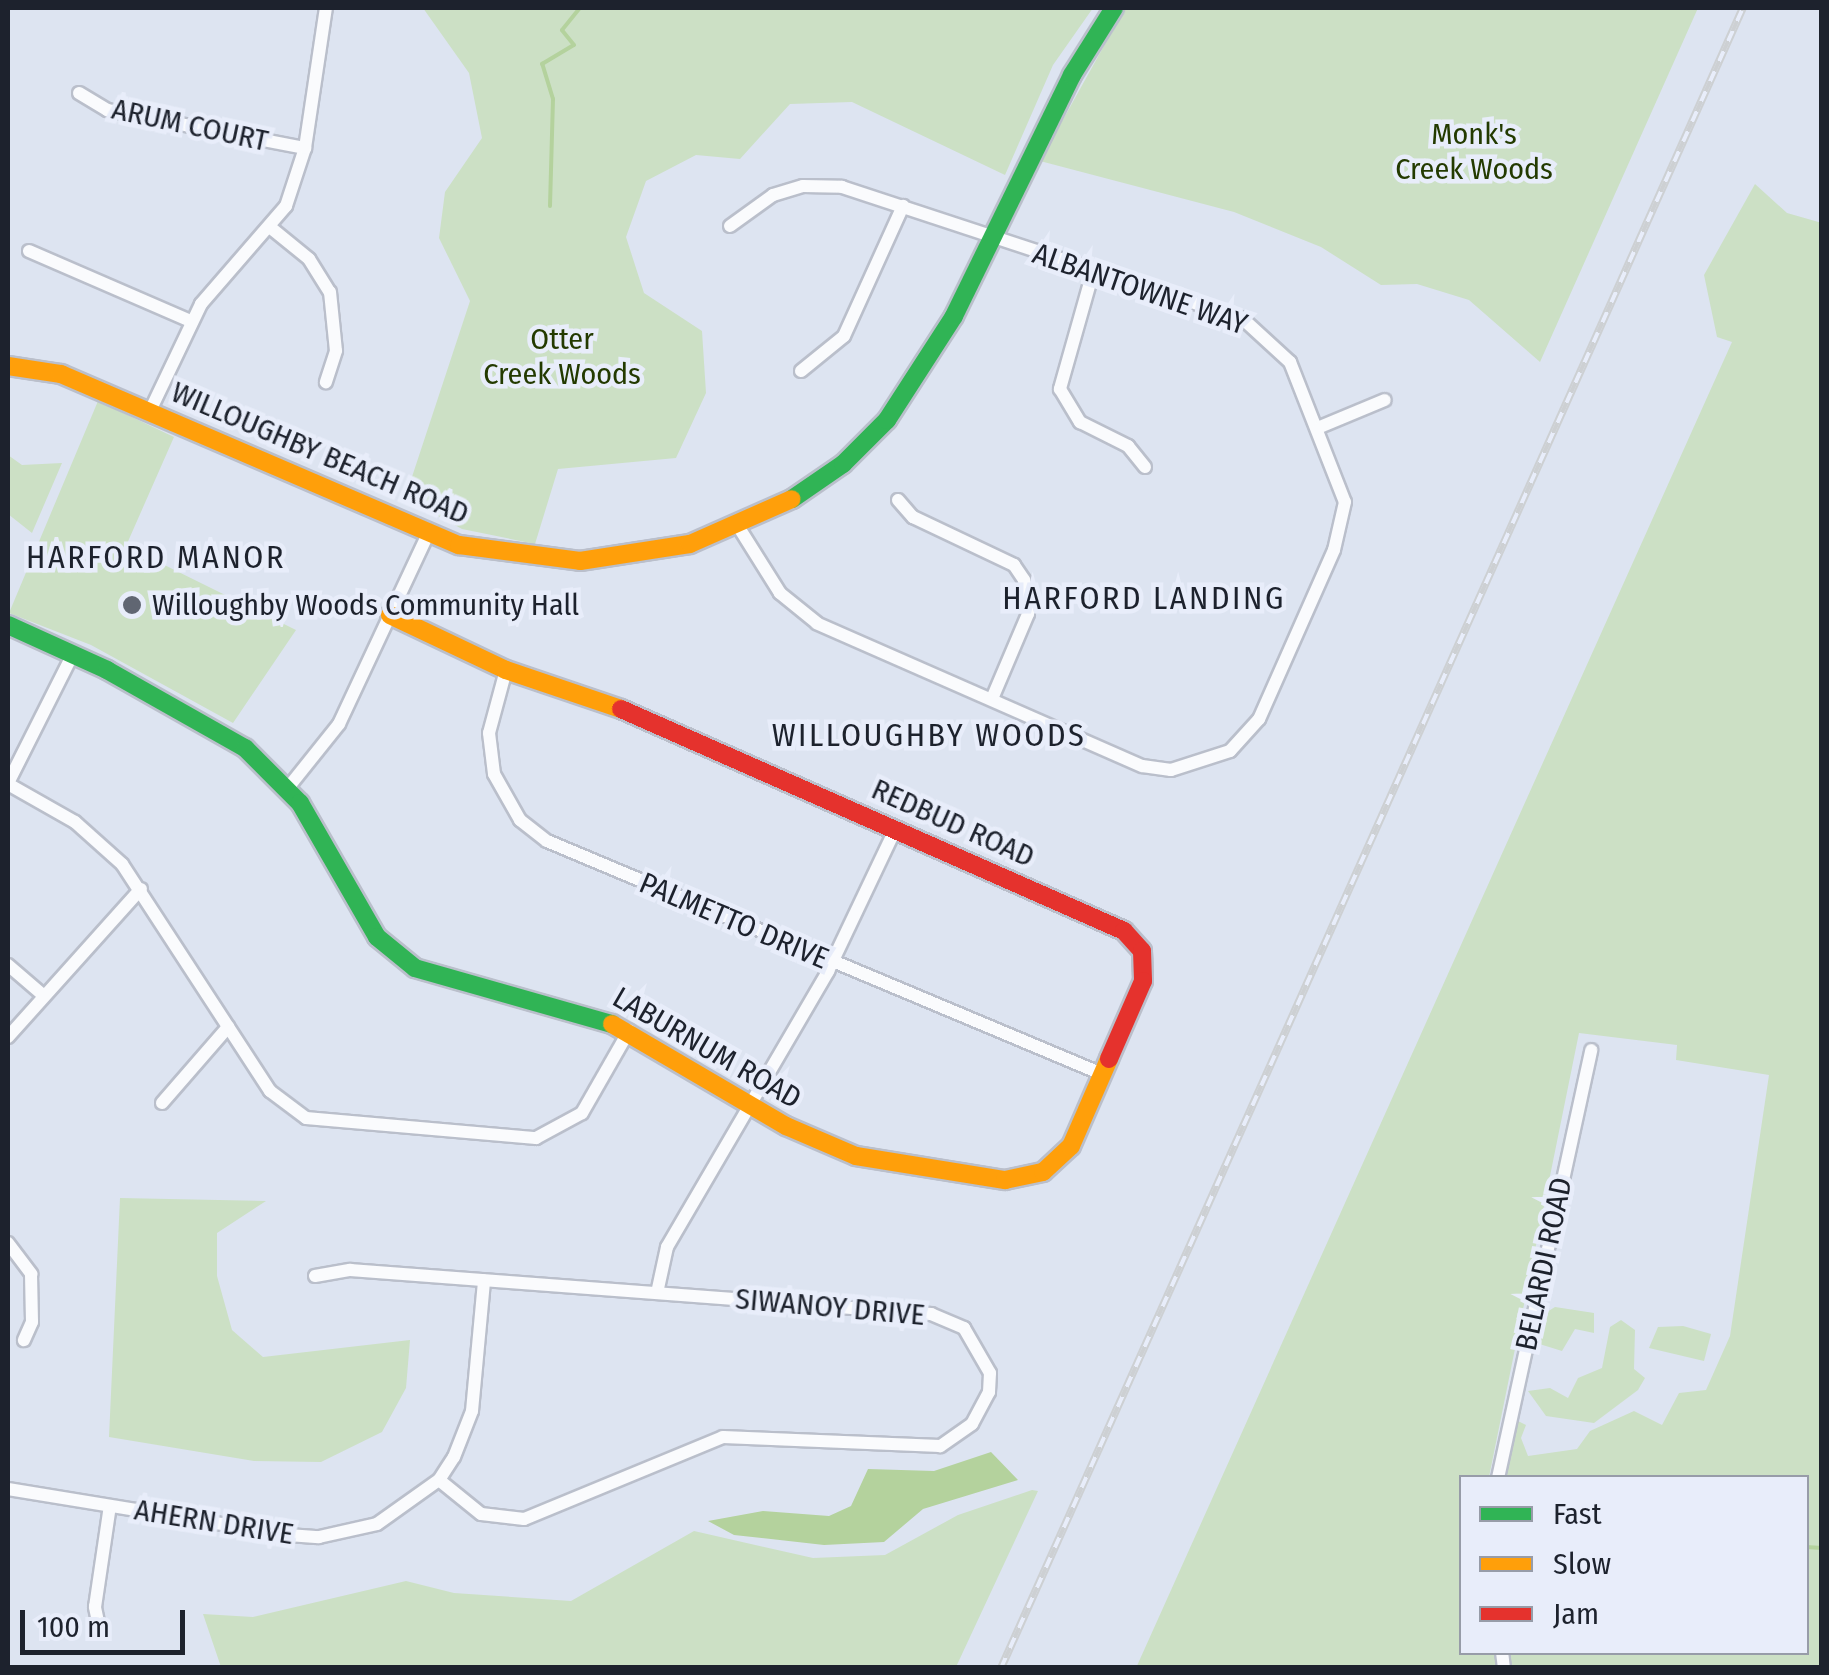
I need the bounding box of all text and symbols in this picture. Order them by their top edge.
street label: ARUM COURT [109,91,271,159]
park label: Monk's Creek Woods [1395,116,1553,186]
street label: ALBANTOWNE WAY [1028,235,1252,343]
park label: Otter Creek Woods [483,321,641,392]
street label: WILLOUGHBY BEACH ROAD [166,374,474,532]
district label: HARFORD MANOR [26,538,286,576]
district label: HARFORD LANDING [1002,579,1286,617]
place label: Willoughby Woods Community Hall [152,587,579,623]
marker: Willoughby Woods Community Hall [121,594,143,616]
district label: WILLOUGHBY WOODS [772,716,1086,754]
street label: REDBUD ROAD [866,771,1040,875]
street label: PALMETTO DRIVE [634,865,834,977]
street label: LABURNUM ROAD [606,980,808,1116]
street label: BELARDI ROAD [1508,1174,1580,1354]
street label: SIWANOY DRIVE [734,1281,926,1333]
legend [1459,1475,1809,1655]
street label: AHERN DRIVE [132,1492,296,1552]
text: Fast [1553,1496,1601,1532]
text: Slow [1553,1546,1611,1582]
scale bar [25,1590,190,1652]
text: Jam [1553,1596,1599,1632]
text: 100 m [37,1609,110,1645]

